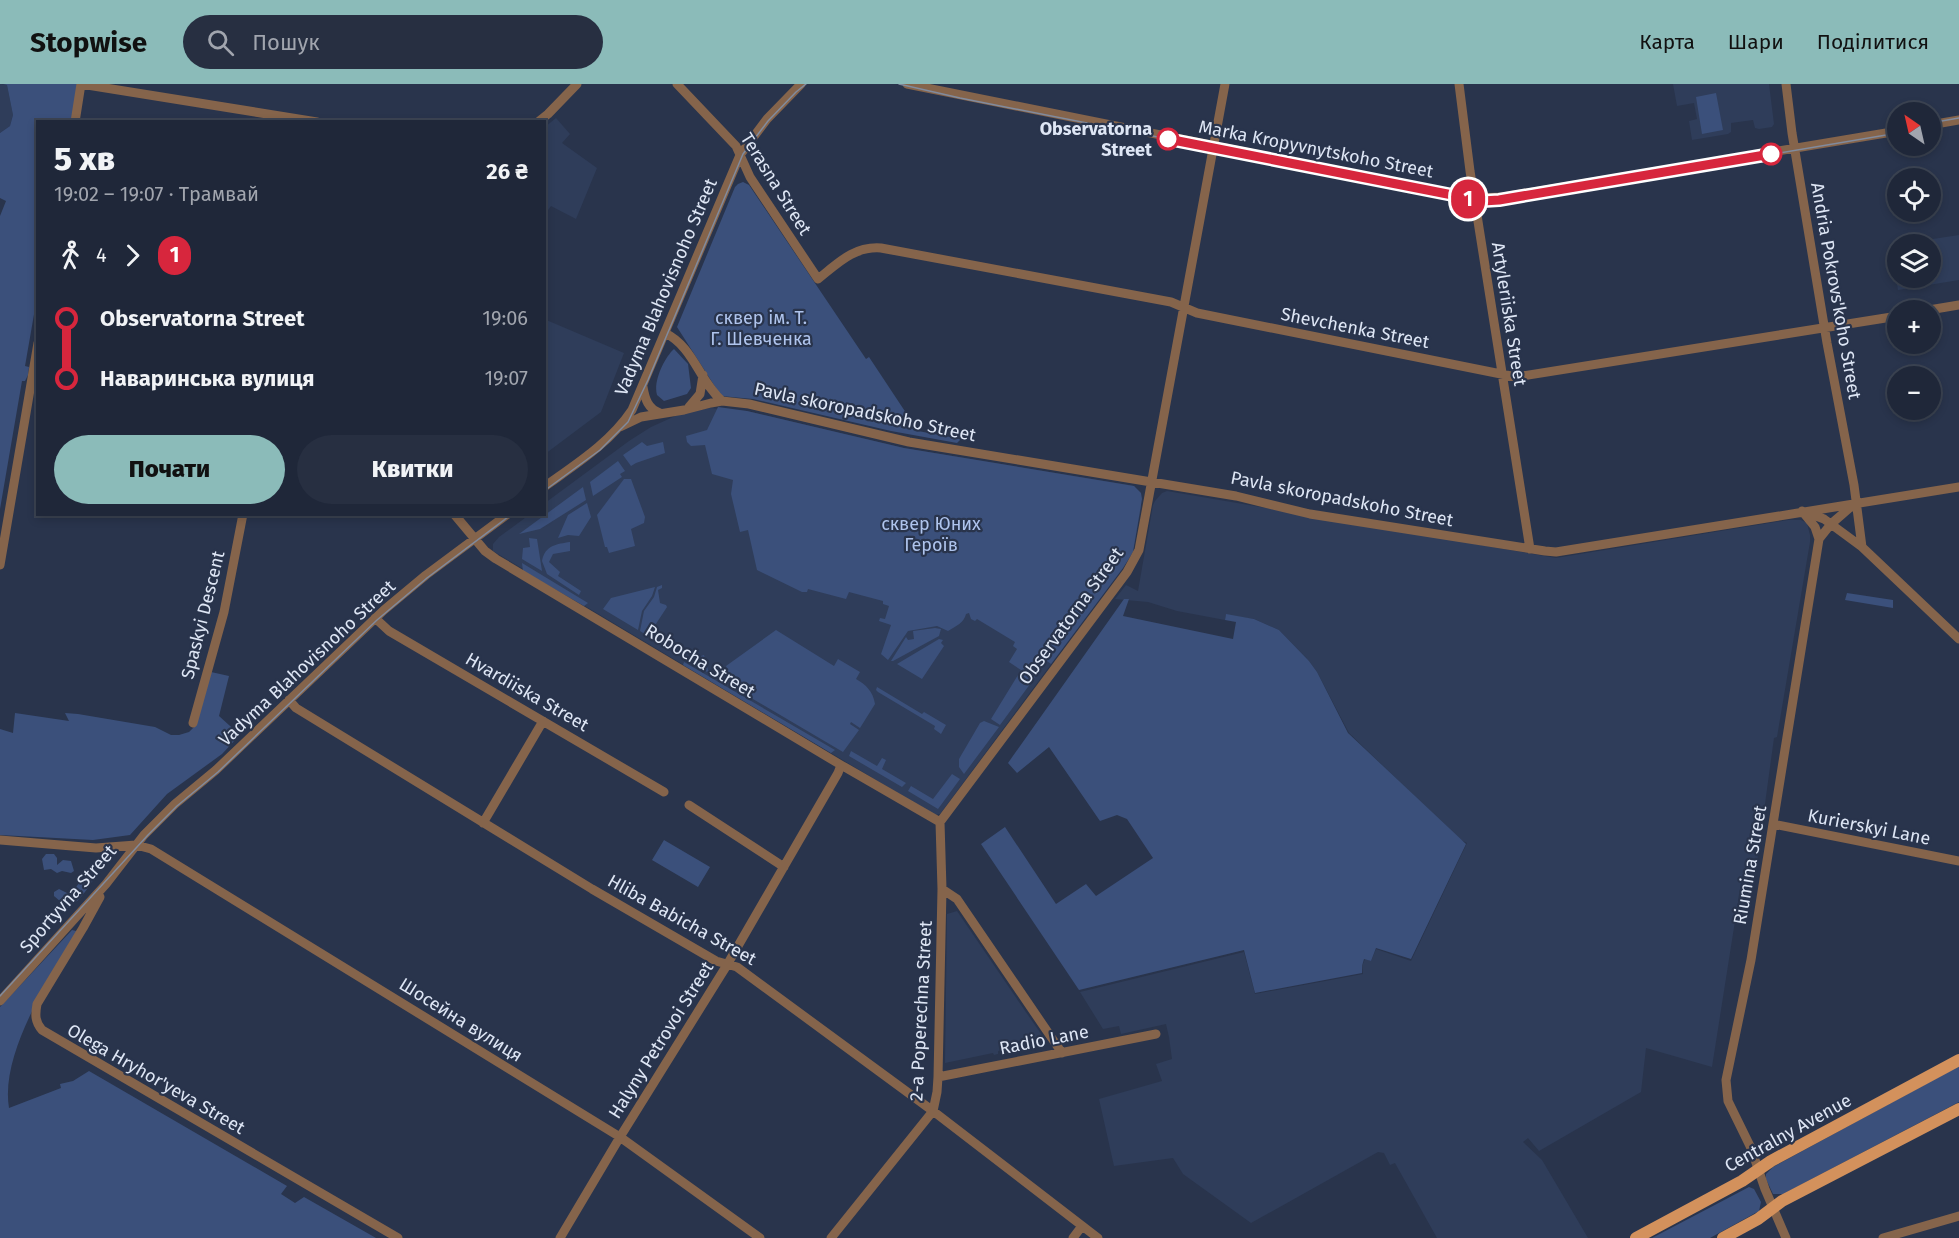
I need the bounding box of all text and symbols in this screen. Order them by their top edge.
search box [183,15,603,69]
text: Stopwise [30,26,147,59]
icon: search [204,26,237,59]
text: Пошук [252,29,320,56]
text: Карта [1639,29,1695,55]
text: Шари [1728,29,1784,55]
text: Поділитися [1817,29,1929,55]
north arrow [1887,102,1941,156]
map controls [1887,102,1941,420]
street label: Marka Kropyvnytskoho Street [1197,115,1436,183]
place label: Observatorna Street [1040,118,1153,161]
marker: Observatorna Street [1157,128,1179,150]
street label: Terasna Street [736,129,816,240]
text: 5 хв [54,139,115,179]
unlabelled marker [1760,143,1782,165]
text: 26 ₴ [486,158,528,185]
button: locate [1887,168,1941,222]
street label: Vadyma Blahovisnoho Street [610,175,722,399]
line badge: 1 [1448,180,1488,218]
street label: Andria Pokrovs'koho Street [1806,181,1866,402]
text: 19:02 – 19:07 · Трамвай [54,182,259,206]
text: 1 [1463,186,1473,212]
button: layers [1887,234,1941,288]
icon: walk [54,239,87,272]
icon: forward [116,239,149,272]
street label: Artyleriiska Street [1487,240,1531,388]
text: 1 [170,242,179,268]
text: 4 [96,243,107,267]
button: + [1887,300,1941,354]
street label: Shevchenka Street [1279,303,1432,353]
text: Observatorna Street [100,305,305,332]
text: 19:06 [482,306,528,330]
park label: сквер ім. Т. Г. Шевченка [710,307,812,350]
text: Наваринська вулиця [100,365,315,392]
text: 19:07 [484,366,528,390]
button: − [1887,366,1941,420]
street label: Pavla skoropadskoho Street [752,378,978,446]
button: Почати [54,435,285,504]
button: Квитки [297,435,528,504]
street label: Pavla skoropadskoho Street [1229,467,1456,531]
park label: сквер Юних Героїв [881,513,981,556]
street label: Observatorna Street [1014,543,1128,689]
street label: Spaskyi Descent [176,548,230,681]
street label: Vadyma Blahovisnoho Street [214,575,400,751]
street label: Robocha Street [641,619,760,703]
street label: Hvardiiska Street [461,648,593,736]
street label: Riumina Street [1729,803,1771,926]
street label: Kurierskyi Lane [1806,804,1932,850]
street label: Sportyvna Street [15,840,121,958]
street label: Hliba Babicha Street [604,870,761,970]
street label: 2-a Poperechna Street [905,920,937,1102]
street label: Halyny Petrovoi Street [604,957,719,1123]
street label: Шосейна вулиця [395,973,527,1067]
street label: Olega Hryhor'yeva Street [63,1019,249,1139]
street label: Radio Lane [997,1021,1091,1059]
street label: Centralny Avenue [1721,1089,1855,1177]

